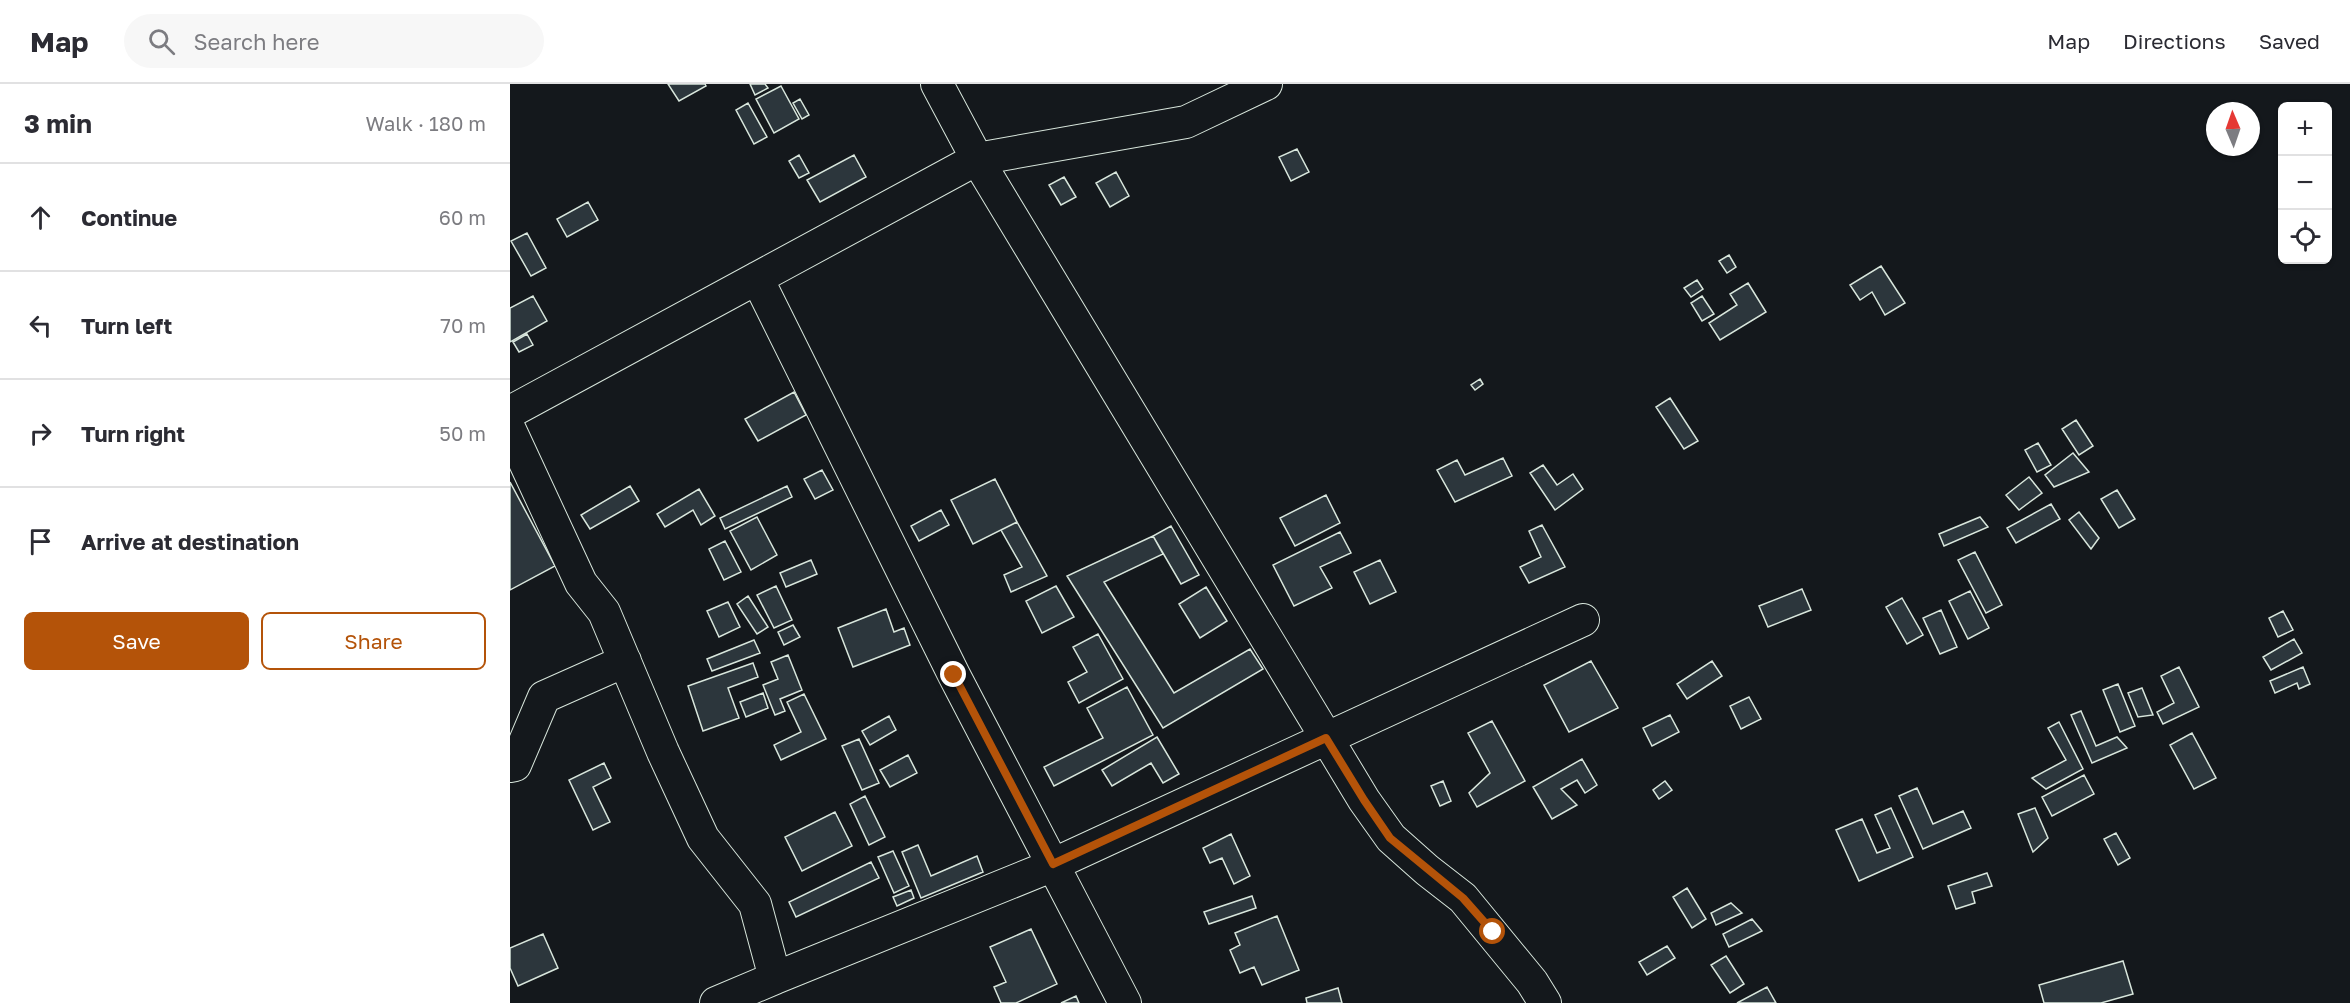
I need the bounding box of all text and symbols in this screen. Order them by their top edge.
search box [124,14,544,68]
text: Map [30,25,88,58]
icon: search [145,25,178,58]
text: Search here [193,28,319,55]
text: Map [2047,28,2090,54]
text: Directions [2123,28,2226,54]
text: Saved [2259,28,2320,54]
north arrow [2206,102,2260,156]
map controls [2278,102,2332,264]
button: + [2278,102,2332,156]
text: 3 min [24,108,92,139]
text: Walk · 180 m [366,111,486,135]
button: − [2278,156,2332,210]
icon: ahead [24,201,57,234]
text: Continue [81,204,177,231]
text: 60 m [439,205,486,229]
button: locate [2278,210,2332,264]
icon: left [24,309,57,342]
text: Turn left [81,312,172,339]
text: 70 m [440,313,486,337]
icon: right [24,417,57,450]
text: Turn right [81,420,185,447]
text: 50 m [439,421,486,445]
icon: arrive [24,525,57,558]
text: Arrive at destination [81,528,299,555]
button: Save [24,612,249,670]
button: Share [261,612,486,670]
route end [940,661,966,687]
route start [1479,918,1505,944]

